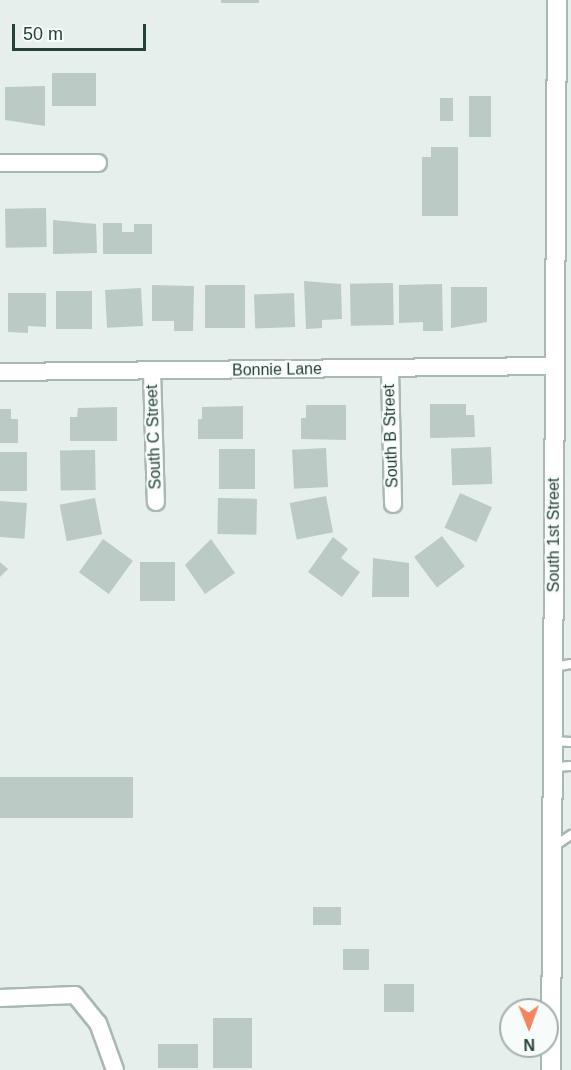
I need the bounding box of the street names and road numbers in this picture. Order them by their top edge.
street label: Bonnie Lane [232,360,322,380]
street label: South C Street [143,384,165,490]
street label: South B Street [380,384,402,488]
street label: South 1st Street [544,478,564,592]

